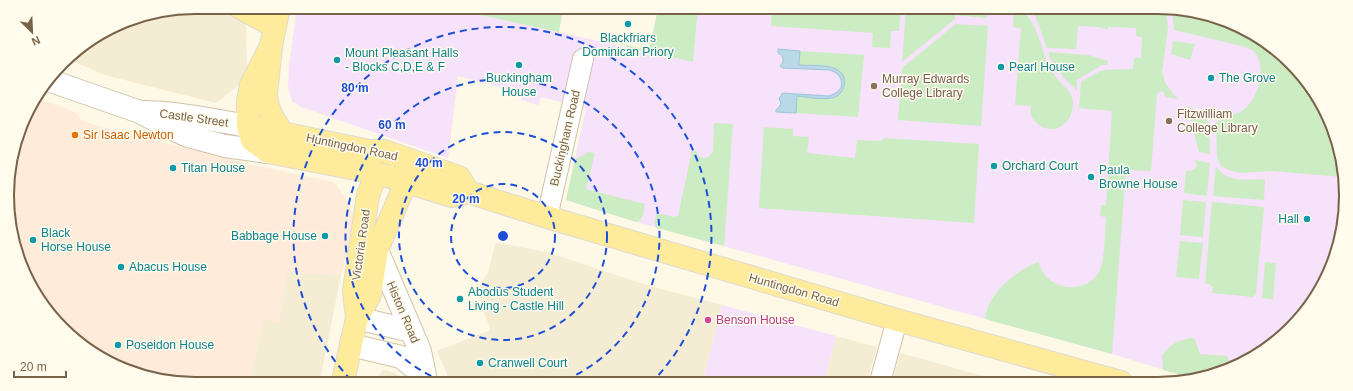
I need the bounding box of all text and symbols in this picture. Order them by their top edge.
north arrow [12,12,52,52]
marker: Blackfriars Dominican Priory [623,19,633,29]
place label: Blackfriars Dominican Priory [582,31,674,59]
text: N [30,34,42,48]
place label: Mount Pleasant Halls - Blocks C,D,E & F [345,46,458,74]
marker: Mount Pleasant Halls - Blocks C,D,E & F [332,55,342,65]
marker: Buckingham House [514,60,524,70]
place label: Pearl House [1009,60,1075,74]
marker: Pearl House [996,62,1006,72]
place label: Buckingham House [486,71,552,99]
place label: The Grove [1219,71,1276,85]
place label: Murray Edwards College Library [882,72,969,100]
marker: The Grove [1206,73,1216,83]
text: 80 m [341,81,369,95]
marker: Murray Edwards College Library [869,81,879,91]
street label: Buckingham Road [547,89,583,187]
street label: Castle Street [159,106,230,130]
place label: Fitzwilliam College Library [1177,107,1258,135]
marker: Fitzwilliam College Library [1164,116,1174,126]
text: 60 m [378,118,406,132]
place label: Sir Isaac Newton [83,128,174,142]
marker: Sir Isaac Newton [70,130,80,140]
street label: Huntingdon Road [305,130,399,164]
text: 40 m [415,156,443,170]
place label: Orchard Court [1002,159,1079,173]
place label: Titan House [181,161,246,175]
marker: Orchard Court [989,161,999,171]
marker: Titan House [168,163,178,173]
place label: Paula Browne House [1099,163,1178,191]
marker: Paula Browne House [1086,172,1096,182]
text: 20 m [452,192,480,206]
street label: Victoria Road [349,208,373,282]
place label: Hall [1278,212,1299,226]
marker: Hall [1302,214,1312,224]
place label: Black Horse House [41,226,111,254]
place label: Babbage House [231,229,317,243]
centre of rings [496,229,510,243]
marker: Babbage House [320,231,330,241]
marker: Black Horse House [28,235,38,245]
place label: Abacus House [129,260,207,274]
marker: Abacus House [116,262,126,272]
street label: Huntingdon Road [747,270,841,310]
street label: Histon Road [384,279,422,345]
place label: Abodus Student Living - Castle Hill [468,285,564,313]
marker: Abodus Student Living - Castle Hill [455,294,465,304]
place label: Benson House [716,313,795,327]
marker: Benson House [703,315,713,325]
place label: Poseidon House [126,338,214,352]
marker: Poseidon House [113,340,123,350]
scale bar [14,353,66,379]
place label: Cranwell Court [488,356,568,370]
marker: Cranwell Court [475,358,485,368]
text: 20 m [20,360,47,374]

